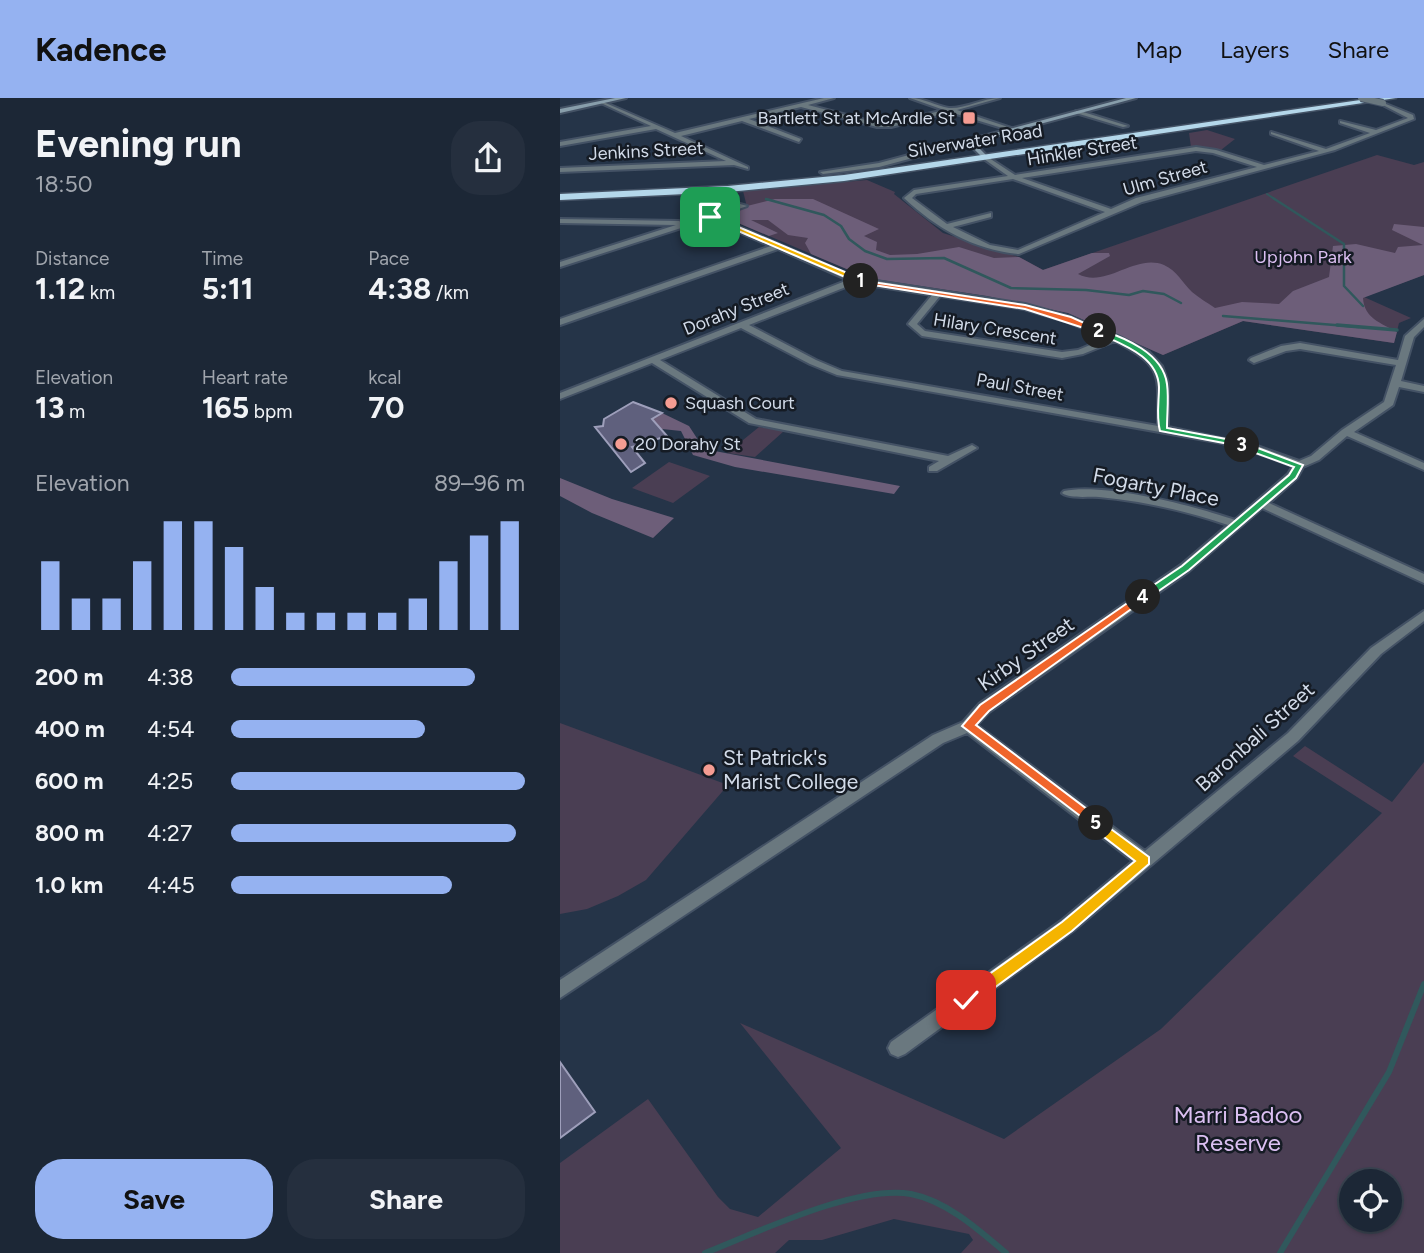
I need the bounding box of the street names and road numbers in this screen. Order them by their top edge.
street label: Silverwater Road [906,120,1044,162]
street label: Hinkler Street [1025,131,1139,171]
street label: Jenkins Street [588,137,704,165]
street label: Ulm Street [1120,155,1210,201]
street label: Dorahy Street [680,278,792,340]
street label: Hilary Crescent [932,308,1058,350]
street label: Paul Street [975,369,1066,406]
street label: Fogarty Place [1091,462,1221,511]
street label: Kirby Street [973,611,1079,696]
street label: Baronbali Street [1190,677,1319,796]

